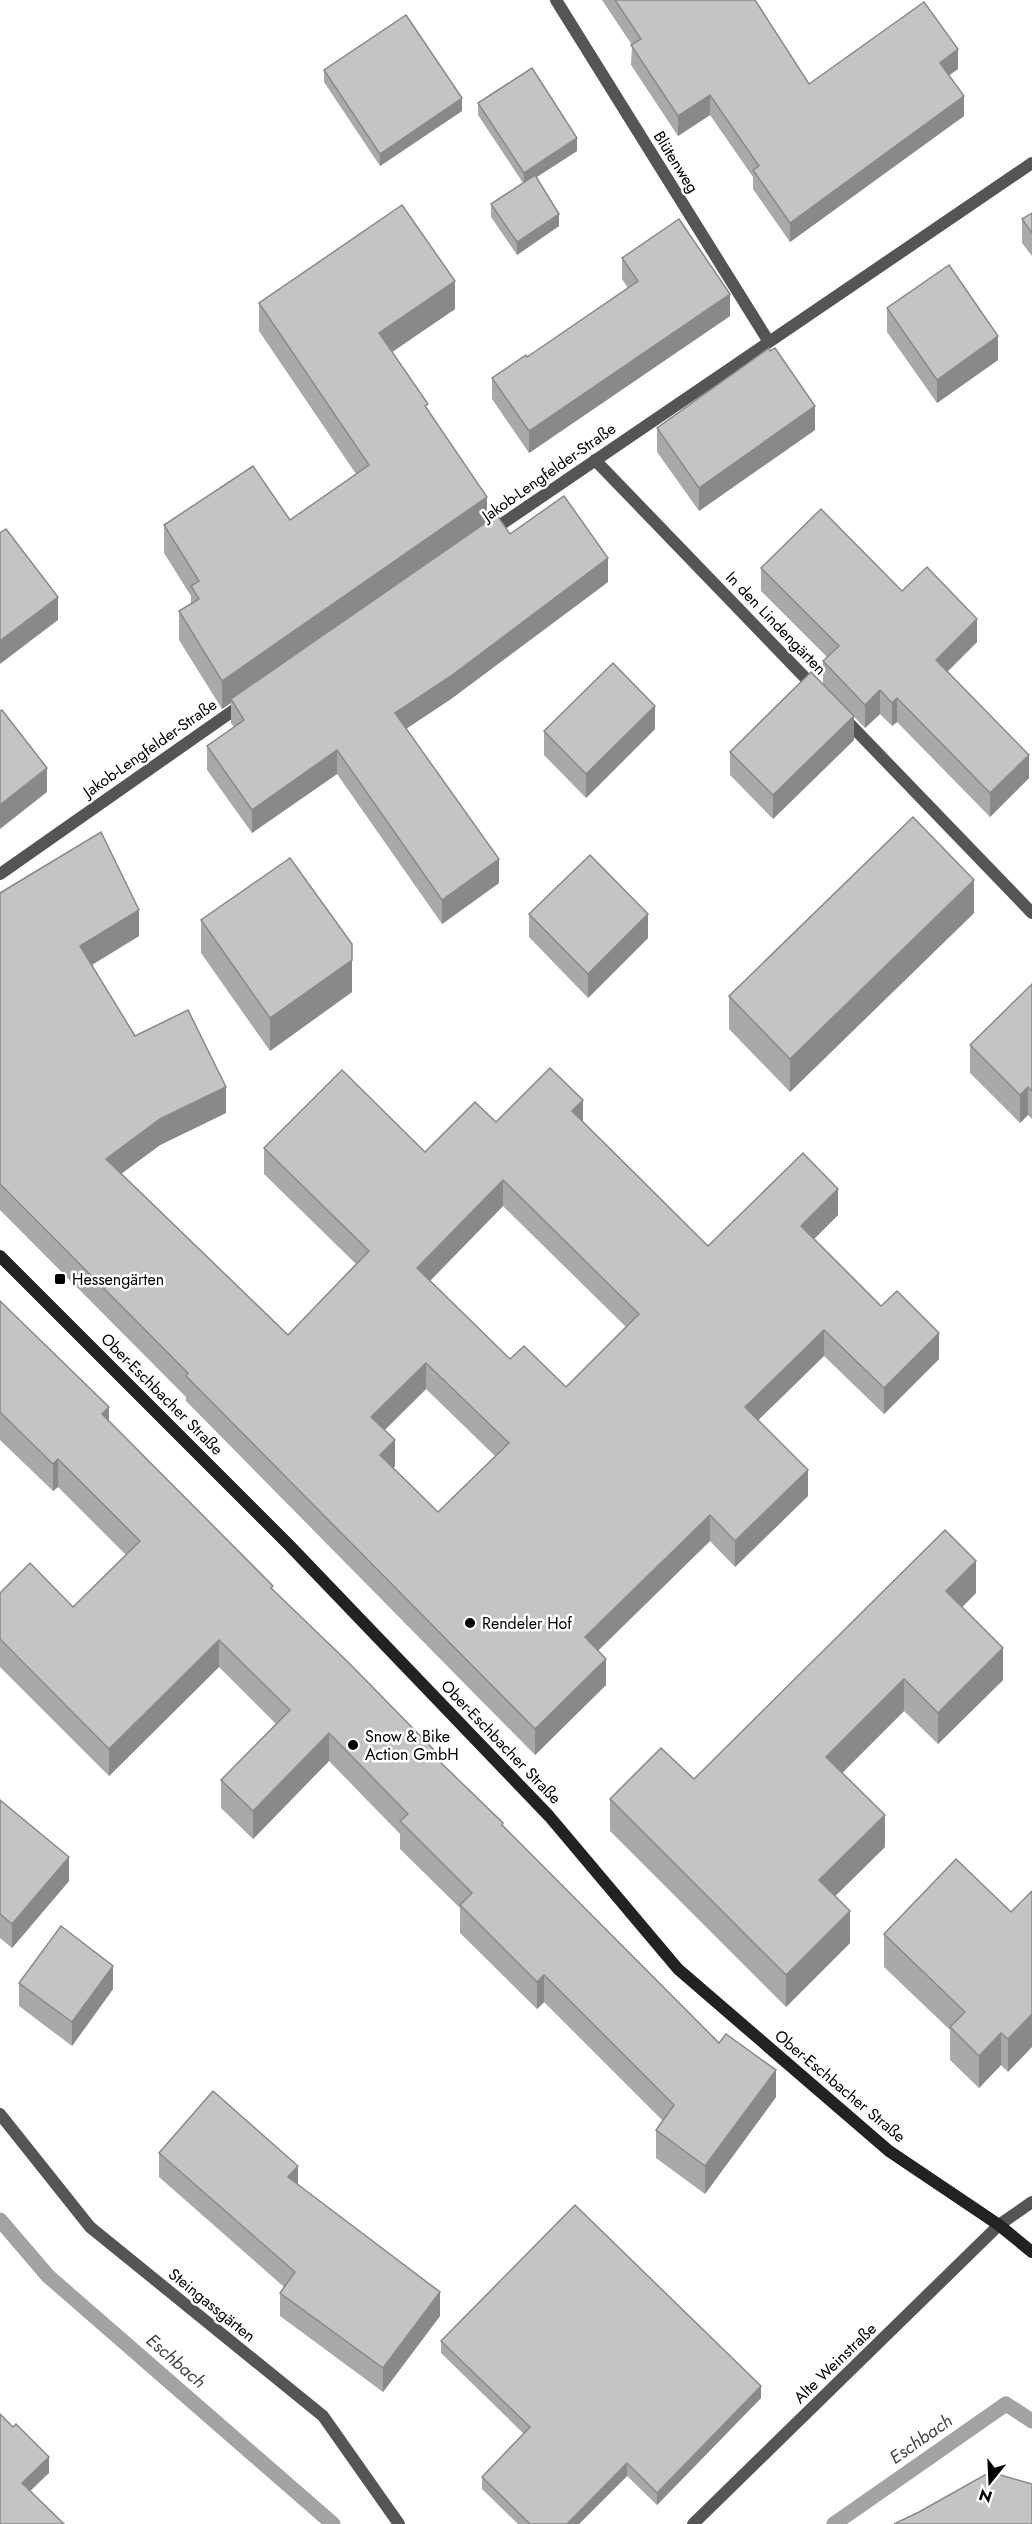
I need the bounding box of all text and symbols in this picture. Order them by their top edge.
street label: Blütenweg [648,126,704,198]
street label: Jakob-Lengfelder-Straße [476,417,620,528]
street label: In den Lindengärten [720,566,832,680]
street label: Jakob-Lengfelder-Straße [77,693,221,804]
place label: Hessengärten [72,1268,164,1291]
marker: Hessengärten [53,1272,67,1286]
street label: Ober-Eschbacher Straße [96,1328,228,1460]
place label: Rendeler Hof [482,1612,572,1635]
marker: Rendeler Hof [463,1616,477,1630]
street label: Ober-Eschbacher Straße [436,1675,566,1809]
place label: Snow & Bike Action GmbH [365,1725,459,1766]
marker: Snow & Bike Action GmbH [346,1738,360,1752]
street label: Ober-Eschbacher Straße [770,2024,910,2148]
street label: Steingassgärten [164,2263,260,2347]
street label: Alte Weinstraße [788,2317,882,2409]
water label: Eschbach [140,2328,212,2394]
water label: Eschbach [884,2408,958,2470]
north arrow [960,2452,1020,2512]
text: N [976,2483,995,2509]

